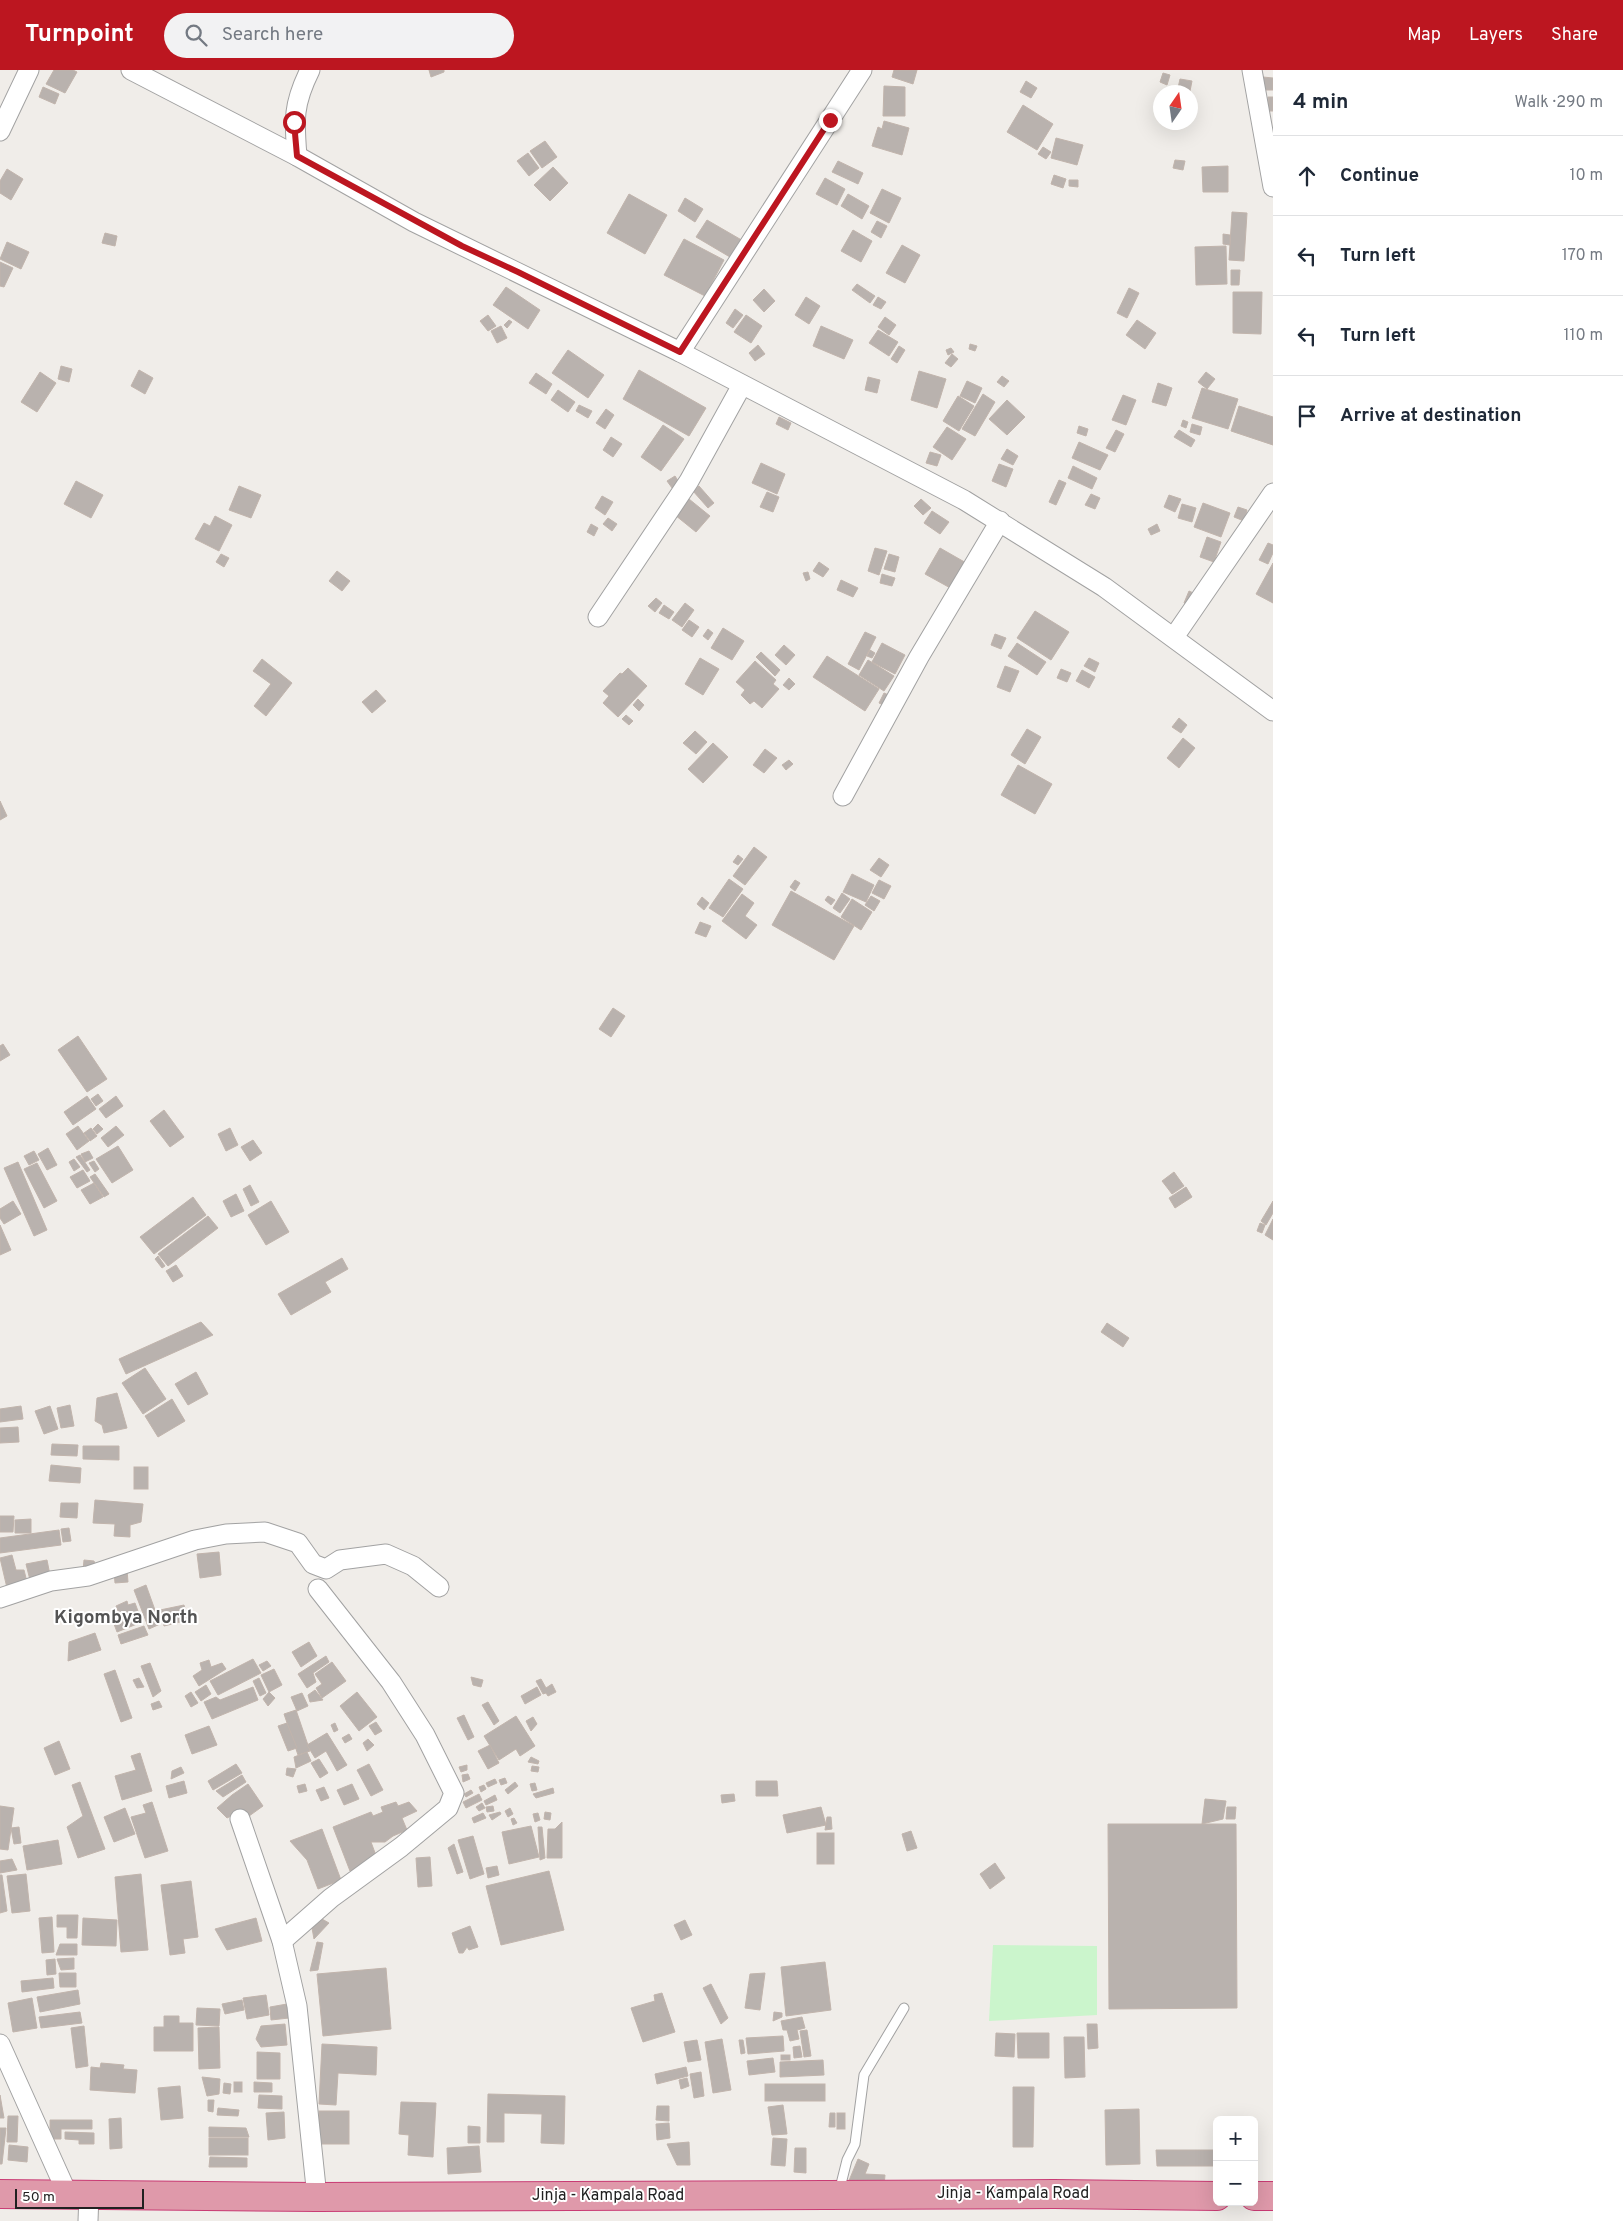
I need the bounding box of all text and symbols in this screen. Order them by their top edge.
search box [164,13,514,58]
text: Turnpoint [25,20,134,50]
icon: search [182,21,210,49]
text: Search here [222,23,323,47]
text: Map [1407,24,1441,47]
text: Layers [1469,24,1523,47]
text: Share [1551,24,1598,47]
north arrow [1153,85,1198,130]
text: 4 min [1293,89,1349,116]
text: Walk · 290 m [1515,93,1603,113]
route end [819,109,842,132]
route start [283,111,306,134]
icon: ahead [1293,162,1321,190]
text: Continue [1340,164,1419,188]
text: 10 m [1569,166,1603,186]
icon: left [1293,242,1321,270]
text: Turn left [1340,244,1416,268]
text: 170 m [1562,246,1603,266]
icon: left [1293,322,1321,350]
text: Turn left [1340,324,1416,348]
text: 110 m [1563,326,1603,346]
icon: arrive [1293,402,1321,430]
text: Arrive at destination [1340,404,1521,428]
district label: Kigombya North [54,1606,198,1630]
map controls [1213,2116,1258,2206]
button: + [1213,2116,1258,2161]
button: − [1213,2161,1258,2206]
street label: Jinja - Kampala Road [937,2184,1089,2204]
scale bar [15,2186,144,2209]
street label: Jinja - Kampala Road [532,2186,684,2206]
text: 50 m [22,2189,55,2206]

